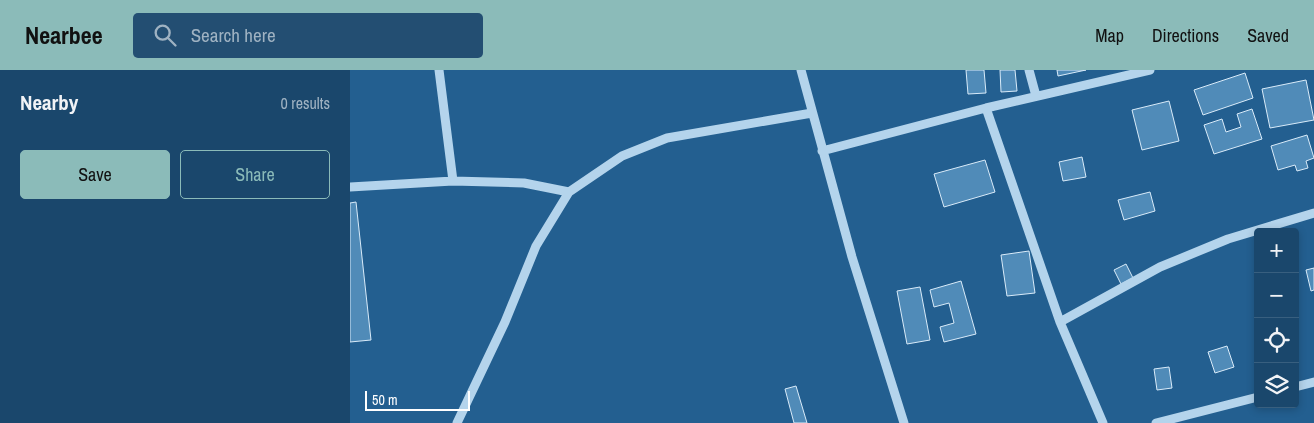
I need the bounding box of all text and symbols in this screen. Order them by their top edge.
search box [133,13,483,58]
text: Nearbee [25,19,103,51]
icon: search [151,21,179,49]
text: Search here [191,22,276,48]
text: Map [1095,23,1124,48]
text: Directions [1152,23,1219,48]
text: Saved [1247,23,1289,48]
text: Nearby [20,88,78,117]
text: 0 results [280,92,330,114]
button: Save [20,150,170,199]
button: Share [180,150,330,199]
map controls [1254,228,1299,408]
button: + [1254,228,1299,273]
button: − [1254,273,1299,318]
button: locate [1254,318,1299,363]
button: layers [1254,363,1299,408]
scale bar [365,388,470,411]
text: 50 m [372,391,398,409]

